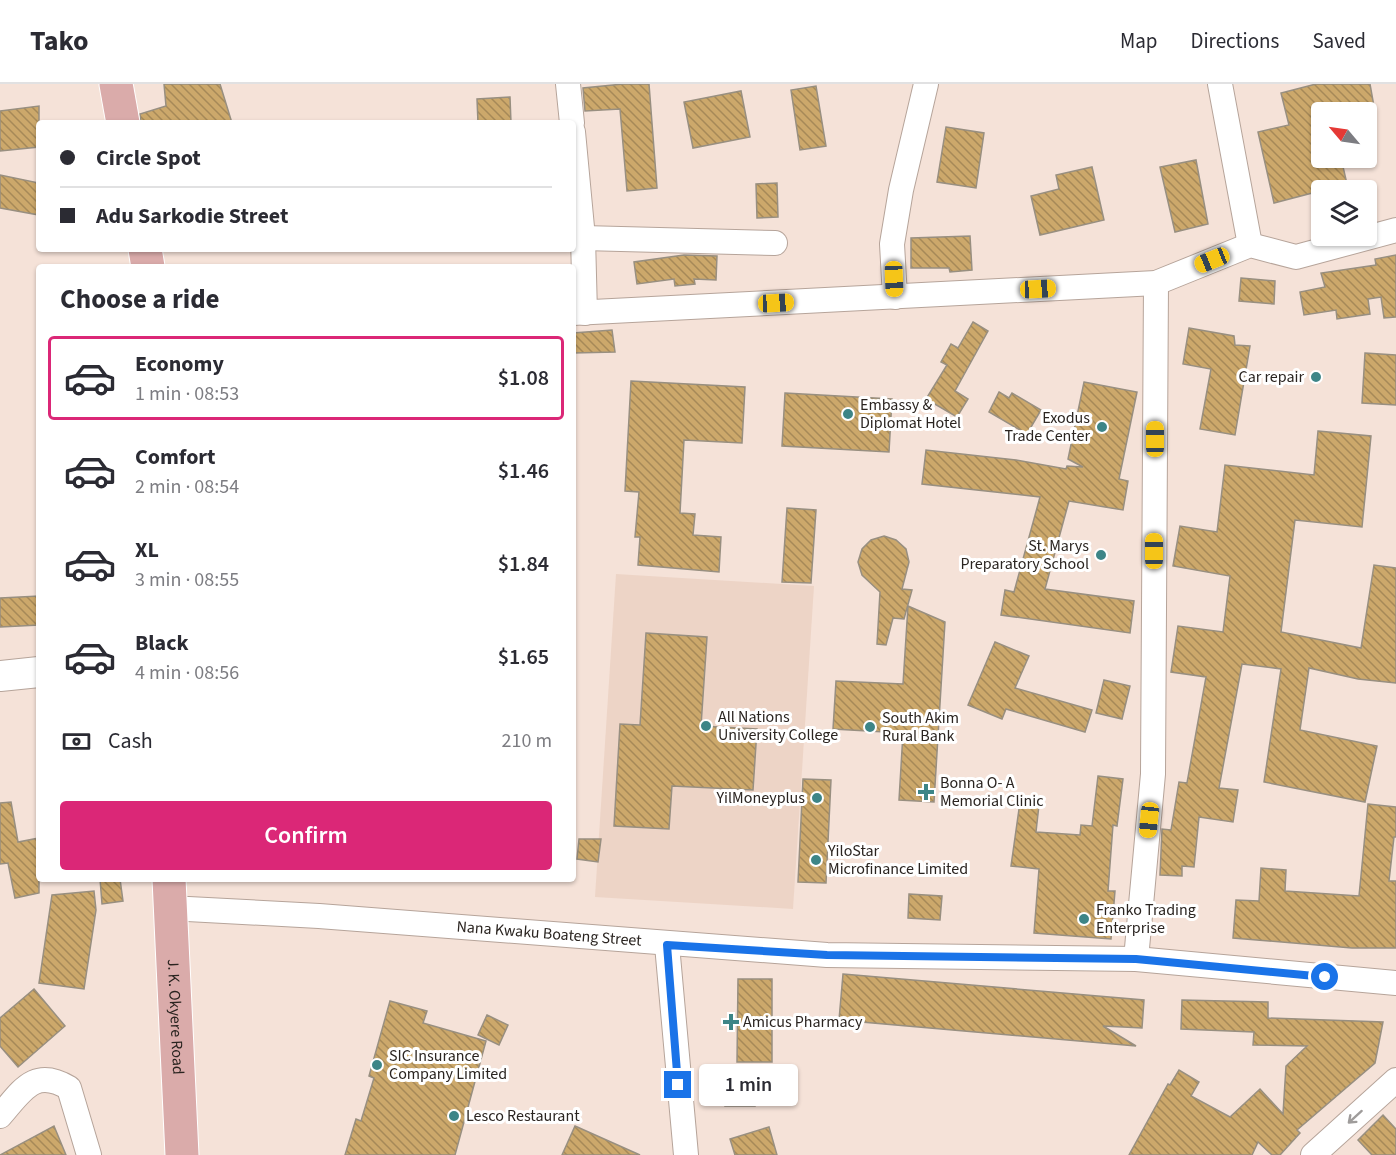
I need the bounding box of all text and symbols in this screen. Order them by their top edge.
text: Tako [30,21,89,61]
text: Map [1120,26,1158,56]
text: Directions [1191,26,1279,56]
text: Saved [1312,26,1366,56]
north arrow [1311,102,1377,168]
map controls [1311,102,1377,246]
text: Circle Spot [96,142,201,174]
button: layers [1311,180,1377,246]
text: Adu Sarkodie Street [96,200,288,232]
car [1192,245,1232,275]
car [884,261,904,297]
car [1020,279,1056,299]
text: Choose a ride [60,280,220,319]
car [758,293,794,313]
text: Economy [135,348,224,380]
icon: car [63,351,117,405]
text: $1.08 [498,362,549,394]
place label: Car repair [1239,366,1304,388]
marker: Car repair [1309,370,1323,384]
text: 1 min · 08:53 [135,380,239,408]
place label: Embassy & Diplomat Hotel [860,394,961,434]
marker: Embassy & Diplomat Hotel [841,407,855,421]
place label: Exodus Trade Center [1004,407,1090,447]
marker: Exodus Trade Center [1095,420,1109,434]
car [1146,421,1164,457]
text: Comfort [135,441,216,473]
icon: car [63,444,117,498]
text: $1.46 [498,455,549,487]
text: 2 min · 08:54 [135,473,239,501]
car [1145,533,1163,569]
text: XL [135,534,159,566]
place label: St. Marys Preparatory School [960,535,1089,575]
icon: car [63,537,117,591]
text: $1.84 [498,548,549,580]
marker: St. Marys Preparatory School [1094,548,1108,562]
text: 3 min · 08:55 [135,566,239,594]
text: Black [135,627,189,659]
icon: car [63,630,117,684]
text: $1.65 [498,641,549,673]
text: 4 min · 08:56 [135,659,239,687]
place label: All Nations University College [718,706,838,746]
place label: South Akim Rural Bank [882,707,959,747]
marker: All Nations University College [699,719,713,733]
marker: South Akim Rural Bank [863,720,877,734]
icon: cash [60,725,93,758]
text: Cash [108,725,153,757]
text: 210 m [502,727,552,755]
place label: Bonna O- A Memorial Clinic [940,772,1043,812]
marker: Bonna O- A Memorial Clinic [917,783,935,801]
place label: YilMoneyplus [715,787,805,809]
marker: YilMoneyplus [810,791,824,805]
button: Confirm [60,801,552,870]
car [1138,801,1160,839]
place label: YiloStar Microfinance Limited [827,840,968,880]
marker: YiloStar Microfinance Limited [809,853,823,867]
place label: Franko Trading Enterprise [1096,899,1196,939]
marker: Franko Trading Enterprise [1077,912,1091,926]
street label: Nana Kwaku Boateng Street [456,916,643,952]
street label: J. K. Okyere Road [162,959,189,1075]
route start [1311,963,1338,990]
place label: Amicus Pharmacy [743,1011,863,1033]
marker: Amicus Pharmacy [724,1015,738,1029]
place label: SIC Insurance Company Limited [389,1045,507,1085]
marker: SIC Insurance Company Limited [370,1058,384,1072]
callout: 1 min [699,1064,798,1106]
route end [664,1071,691,1098]
text: 1 min [725,1071,772,1099]
place label: Lesco Restaurant [466,1105,580,1127]
marker: Lesco Restaurant [447,1109,461,1123]
one-way arrow [1347,1110,1362,1124]

